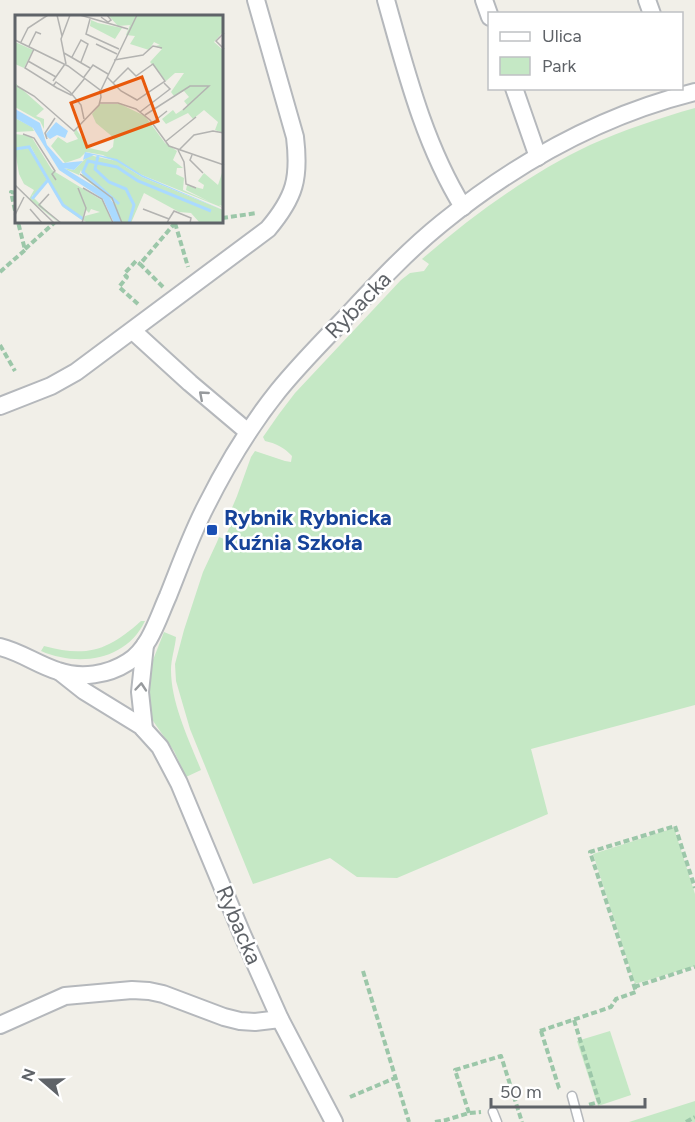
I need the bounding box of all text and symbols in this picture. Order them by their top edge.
legend [488,12,683,90]
inset map [15,15,224,224]
text: Ulica [542,25,582,47]
text: Park [542,55,577,77]
street label: Rybacka [319,266,397,344]
one-way arrow [199,391,210,402]
place label: Rybnik Rybnicka Kuźnia Szkoła [224,504,392,556]
marker: Rybnik Rybnicka Kuźnia Szkoła [205,523,219,537]
one-way arrow [134,682,147,691]
street label: Rybacka [210,882,268,968]
north arrow [12,1050,72,1110]
text: N [17,1066,39,1084]
scale bar [491,1071,646,1109]
text: 50 m [500,1081,542,1103]

